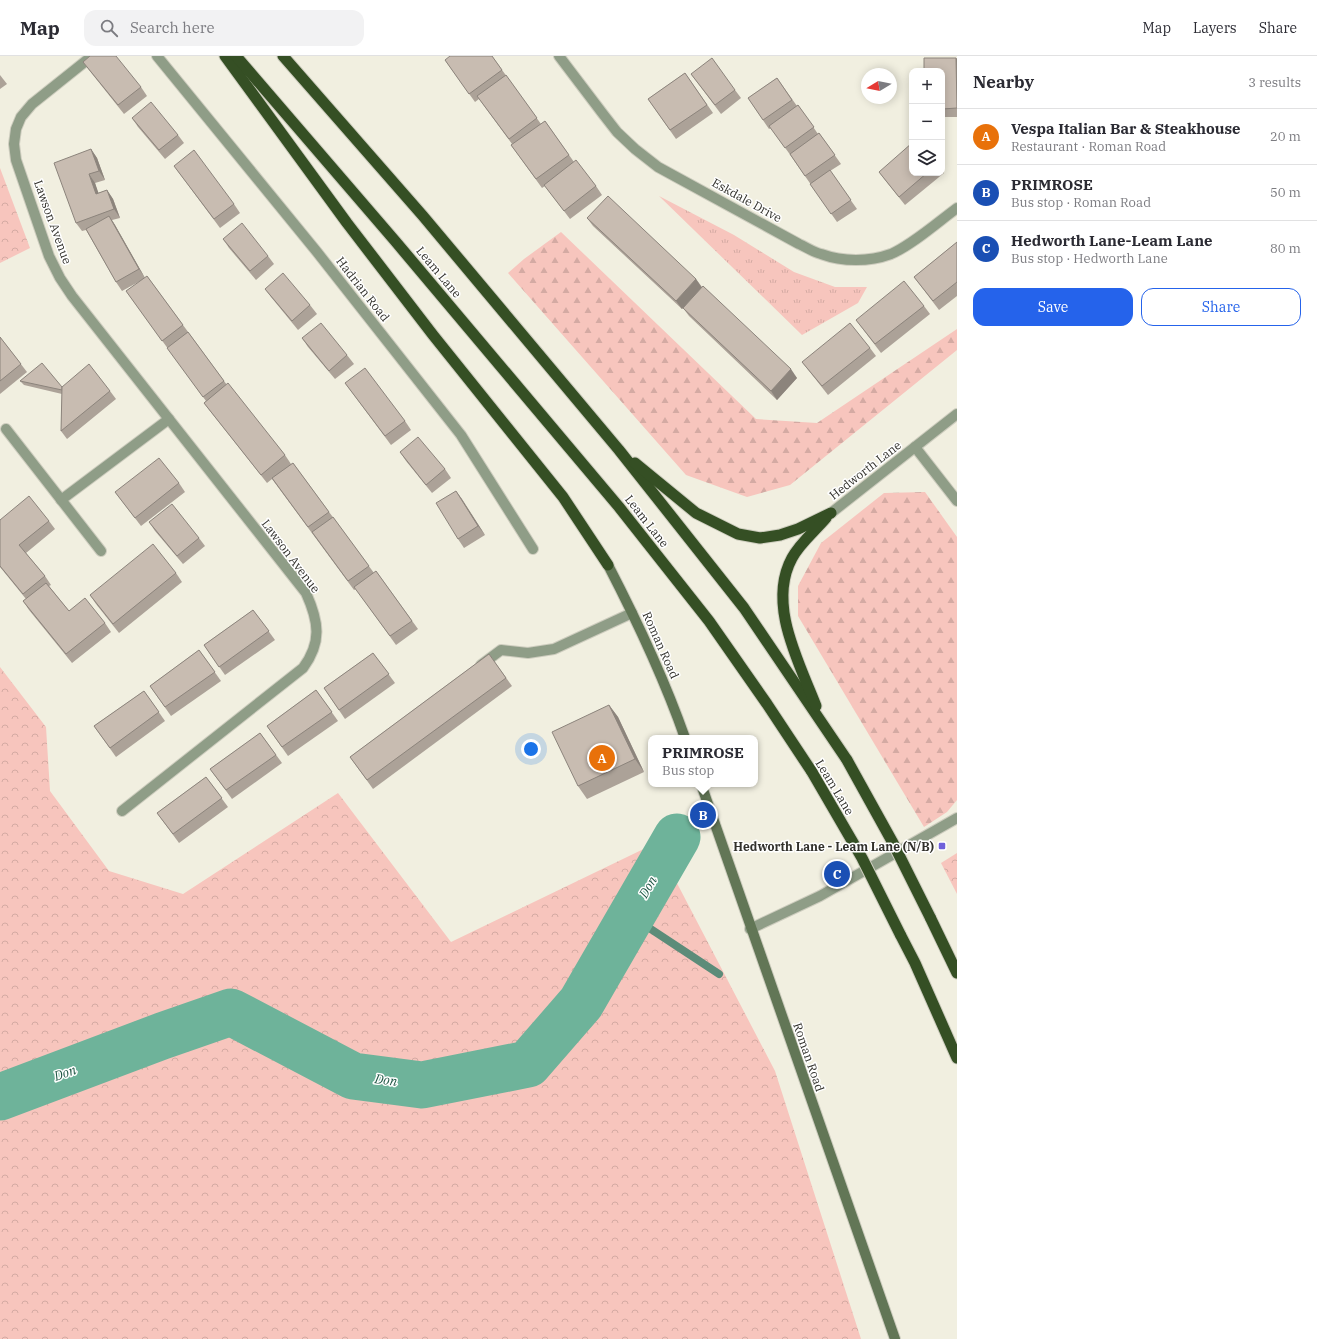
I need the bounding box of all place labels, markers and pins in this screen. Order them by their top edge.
pin: A [589,743,615,773]
pin: B [690,800,716,830]
place label: Hedworth Lane - Leam Lane (N/B) [733,839,934,854]
marker: Hedworth Lane - Leam Lane (N/B) [937,841,947,851]
pin: C [824,859,850,889]

